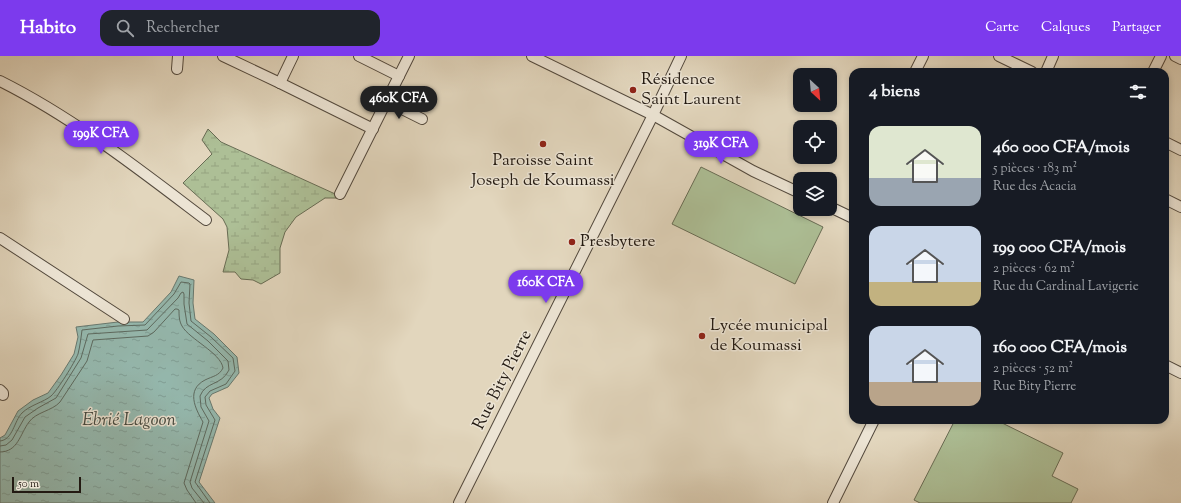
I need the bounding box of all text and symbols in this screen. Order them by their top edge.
search box [100,10,380,46]
text: Habito [20,15,76,42]
icon: search [114,17,136,39]
text: Rechercher [146,18,219,39]
text: Carte [985,18,1019,38]
text: Calques [1041,18,1090,38]
text: Partager [1112,18,1161,38]
place label: Résidence Saint Laurent [641,68,741,112]
north arrow [793,68,837,112]
map controls [793,68,837,216]
text: 4 biens [869,80,920,104]
icon: filters [1127,81,1149,103]
marker: Résidence Saint Laurent [628,85,638,95]
pin: 460K CFA [358,86,440,120]
text: 460K CFA [369,90,429,108]
button: locate [793,120,837,164]
pin: 199K CFA [60,121,142,155]
text: 199K CFA [73,125,129,143]
pin: 319K CFA [680,131,762,165]
text: 319K CFA [693,135,749,153]
text: 460 000 CFA/mois [993,136,1130,160]
marker: Paroisse Saint Joseph de Koumassi [538,139,548,149]
icon: home [901,142,949,190]
place label: Paroisse Saint Joseph de Koumassi [470,149,615,193]
text: 5 pièces · 183 m² [993,160,1077,178]
button: layers [793,172,837,216]
text: Rue des Acacia [993,178,1077,196]
place label: Presbytere [580,230,656,254]
text: 199 000 CFA/mois [993,236,1126,260]
marker: Presbytere [567,237,577,247]
icon: home [901,242,949,290]
text: 2 pièces · 62 m² [993,260,1075,278]
pin: 160K CFA [505,270,587,304]
text: 160K CFA [517,274,575,292]
text: Rue du Cardinal Lavigerie [993,278,1139,296]
place label: Lycée municipal de Koumassi [710,314,828,358]
street label: Rue Bity Pierre [468,326,538,434]
marker: Lycée municipal de Koumassi [697,331,707,341]
text: 160 000 CFA/mois [993,336,1127,360]
icon: home [901,342,949,390]
text: 2 pièces · 52 m² [993,360,1073,378]
text: Rue Bity Pierre [993,378,1076,396]
water label: Ébrié Lagoon [82,408,176,434]
scale bar [12,475,81,494]
text: 50 m [18,476,39,492]

